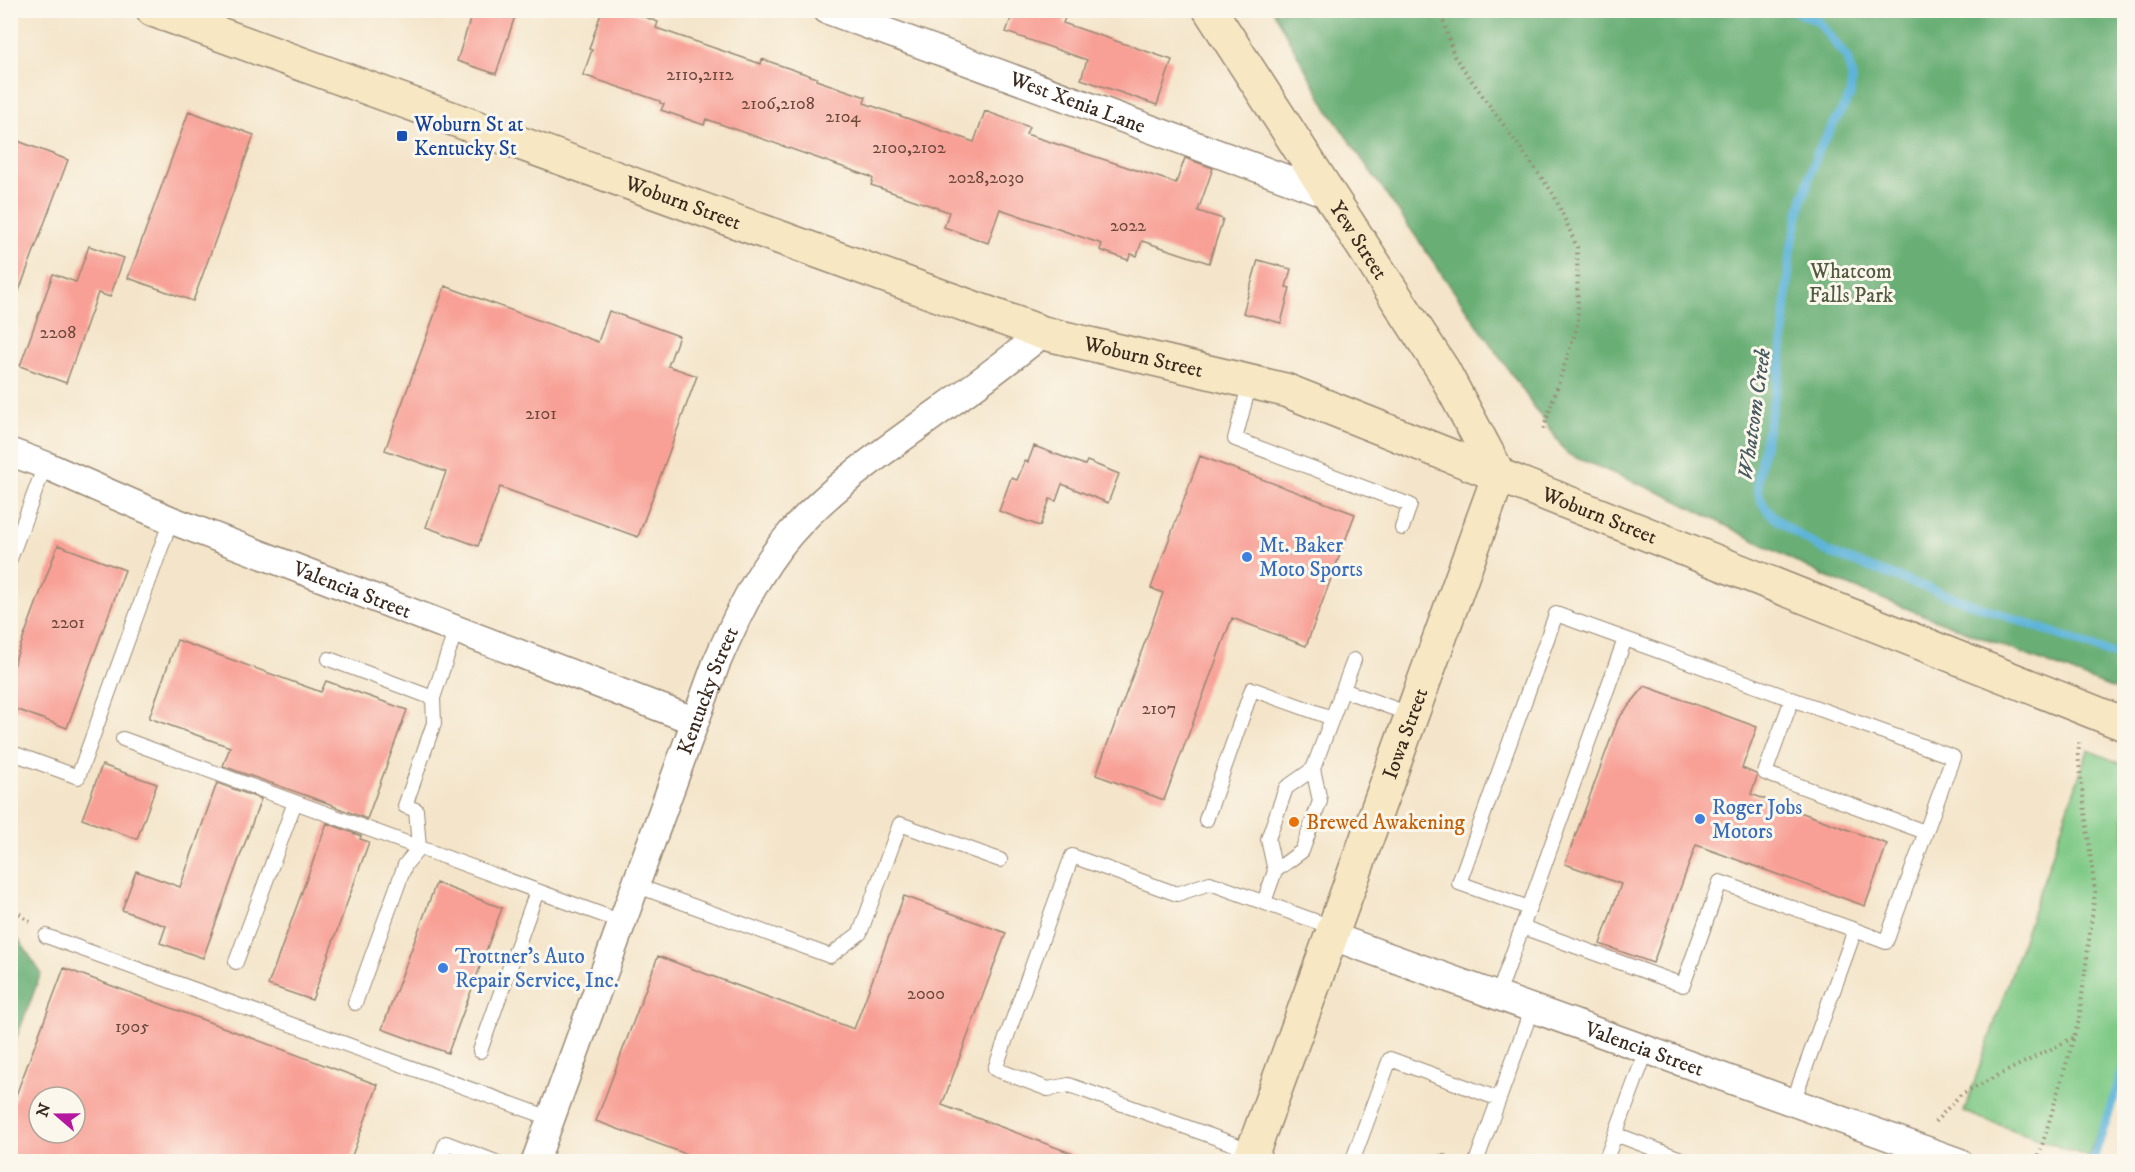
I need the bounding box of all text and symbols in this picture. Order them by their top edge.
house number: 2110,2112 [666,64,734,86]
street label: West Xenia Lane [1005,66,1149,140]
house number: 2106,2108 [741,93,815,115]
house number: 2104 [825,106,861,128]
place label: Woburn St at Kentucky St [413,112,524,162]
marker: Woburn St at Kentucky St [395,129,409,143]
house number: 2100,2102 [872,137,946,159]
house number: 2028,2030 [948,167,1024,189]
street label: Woburn Street [620,170,745,236]
street label: Yew Street [1323,196,1393,285]
house number: 2022 [1110,215,1146,237]
park label: Whatcom Falls Park [1809,259,1894,309]
house number: 2208 [40,322,76,344]
street label: Woburn Street [1080,331,1206,384]
water label: Whatcom Creek [1732,346,1777,482]
house number: 2101 [525,403,557,425]
street label: Woburn Street [1537,481,1661,551]
place label: Mt. Baker Moto Sports [1259,533,1363,583]
marker: Mt. Baker Moto Sports [1240,550,1254,564]
street label: Valencia Street [288,556,415,625]
house number: 2201 [51,612,85,634]
street label: Kentucky Street [672,623,745,758]
street label: Iowa Street [1377,684,1434,783]
house number: 2107 [1142,698,1176,720]
place label: Roger Jobs Motors [1712,795,1802,845]
place label: Brewed Awakening [1306,810,1465,836]
marker: Roger Jobs Motors [1693,812,1707,826]
marker: Brewed Awakening [1287,815,1301,829]
place label: Trottner's Auto Repair Service, Inc. [455,944,619,994]
marker: Trottner's Auto Repair Service, Inc. [436,961,450,975]
house number: 2000 [907,983,945,1005]
house number: 1905 [115,1016,149,1038]
street label: Valencia Street [1580,1016,1707,1083]
north arrow [27,1085,87,1145]
text: N [32,1101,55,1120]

